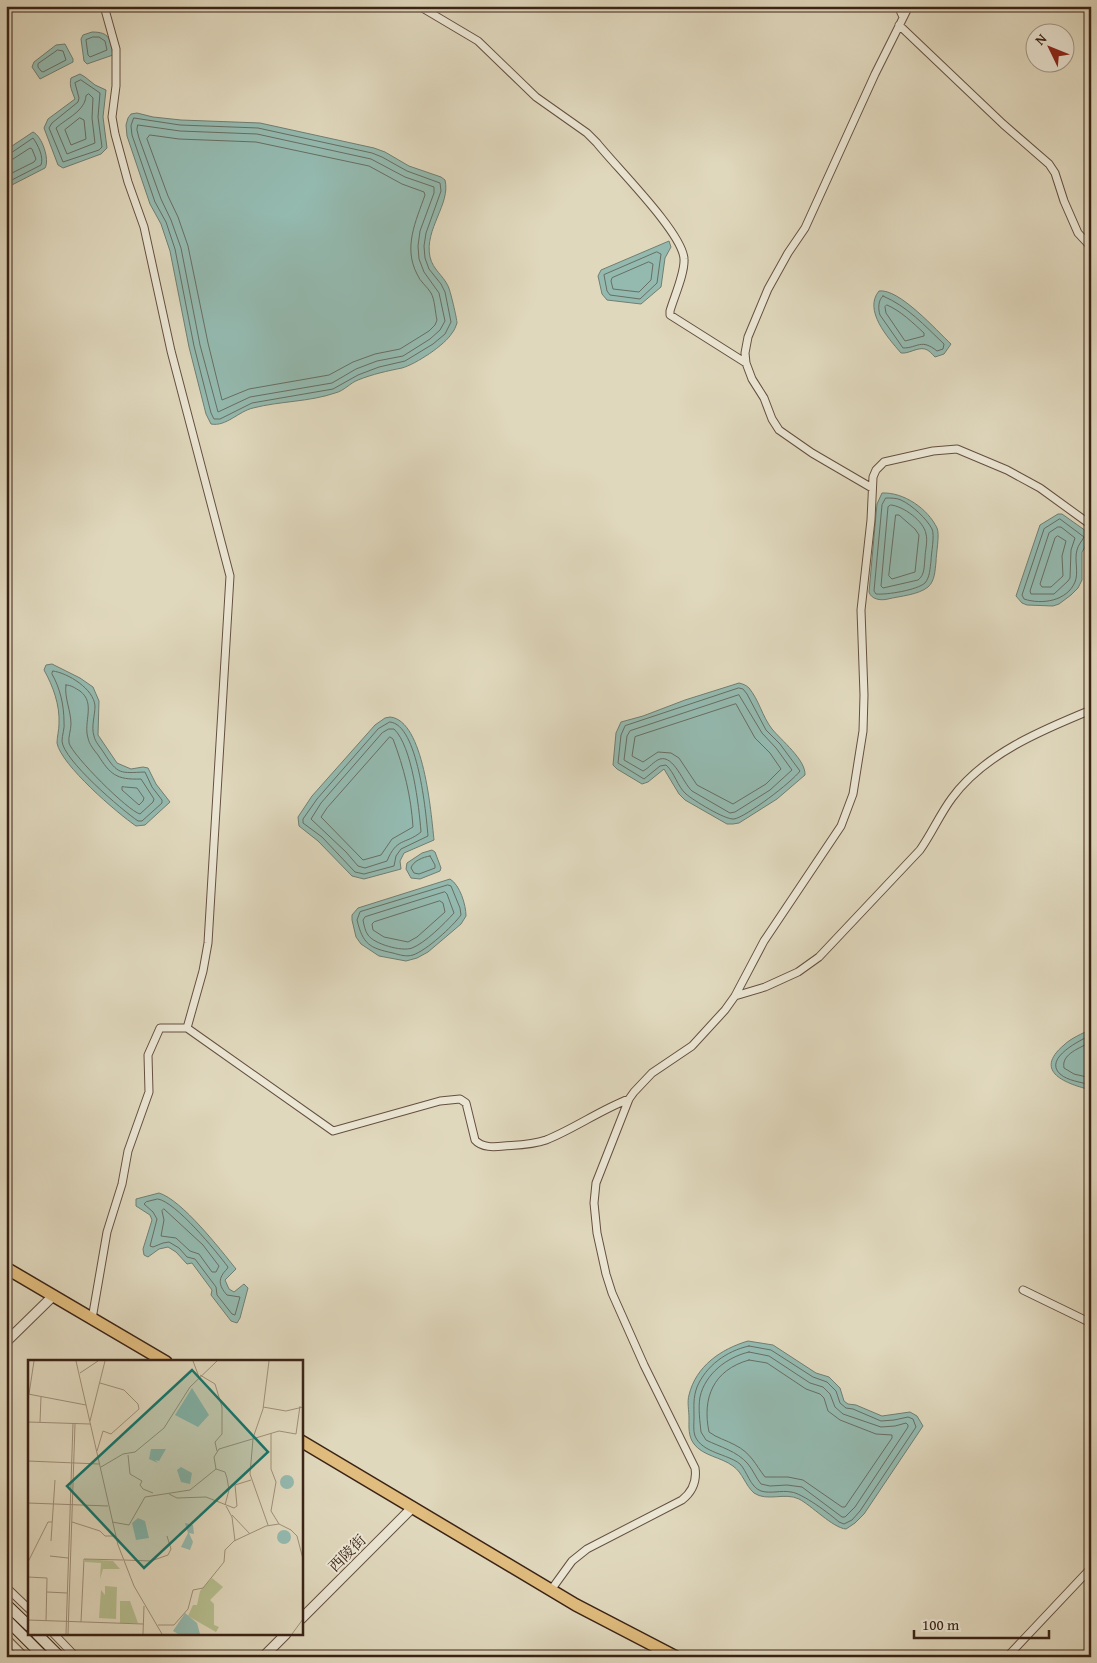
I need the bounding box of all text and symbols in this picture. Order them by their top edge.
north arrow [1024,22,1074,72]
text: N [1030,28,1051,49]
inset map [28,1360,302,1636]
street label: 西陵街 [324,1530,370,1576]
scale bar [914,1608,1050,1640]
text: 100 m [922,1614,960,1635]

